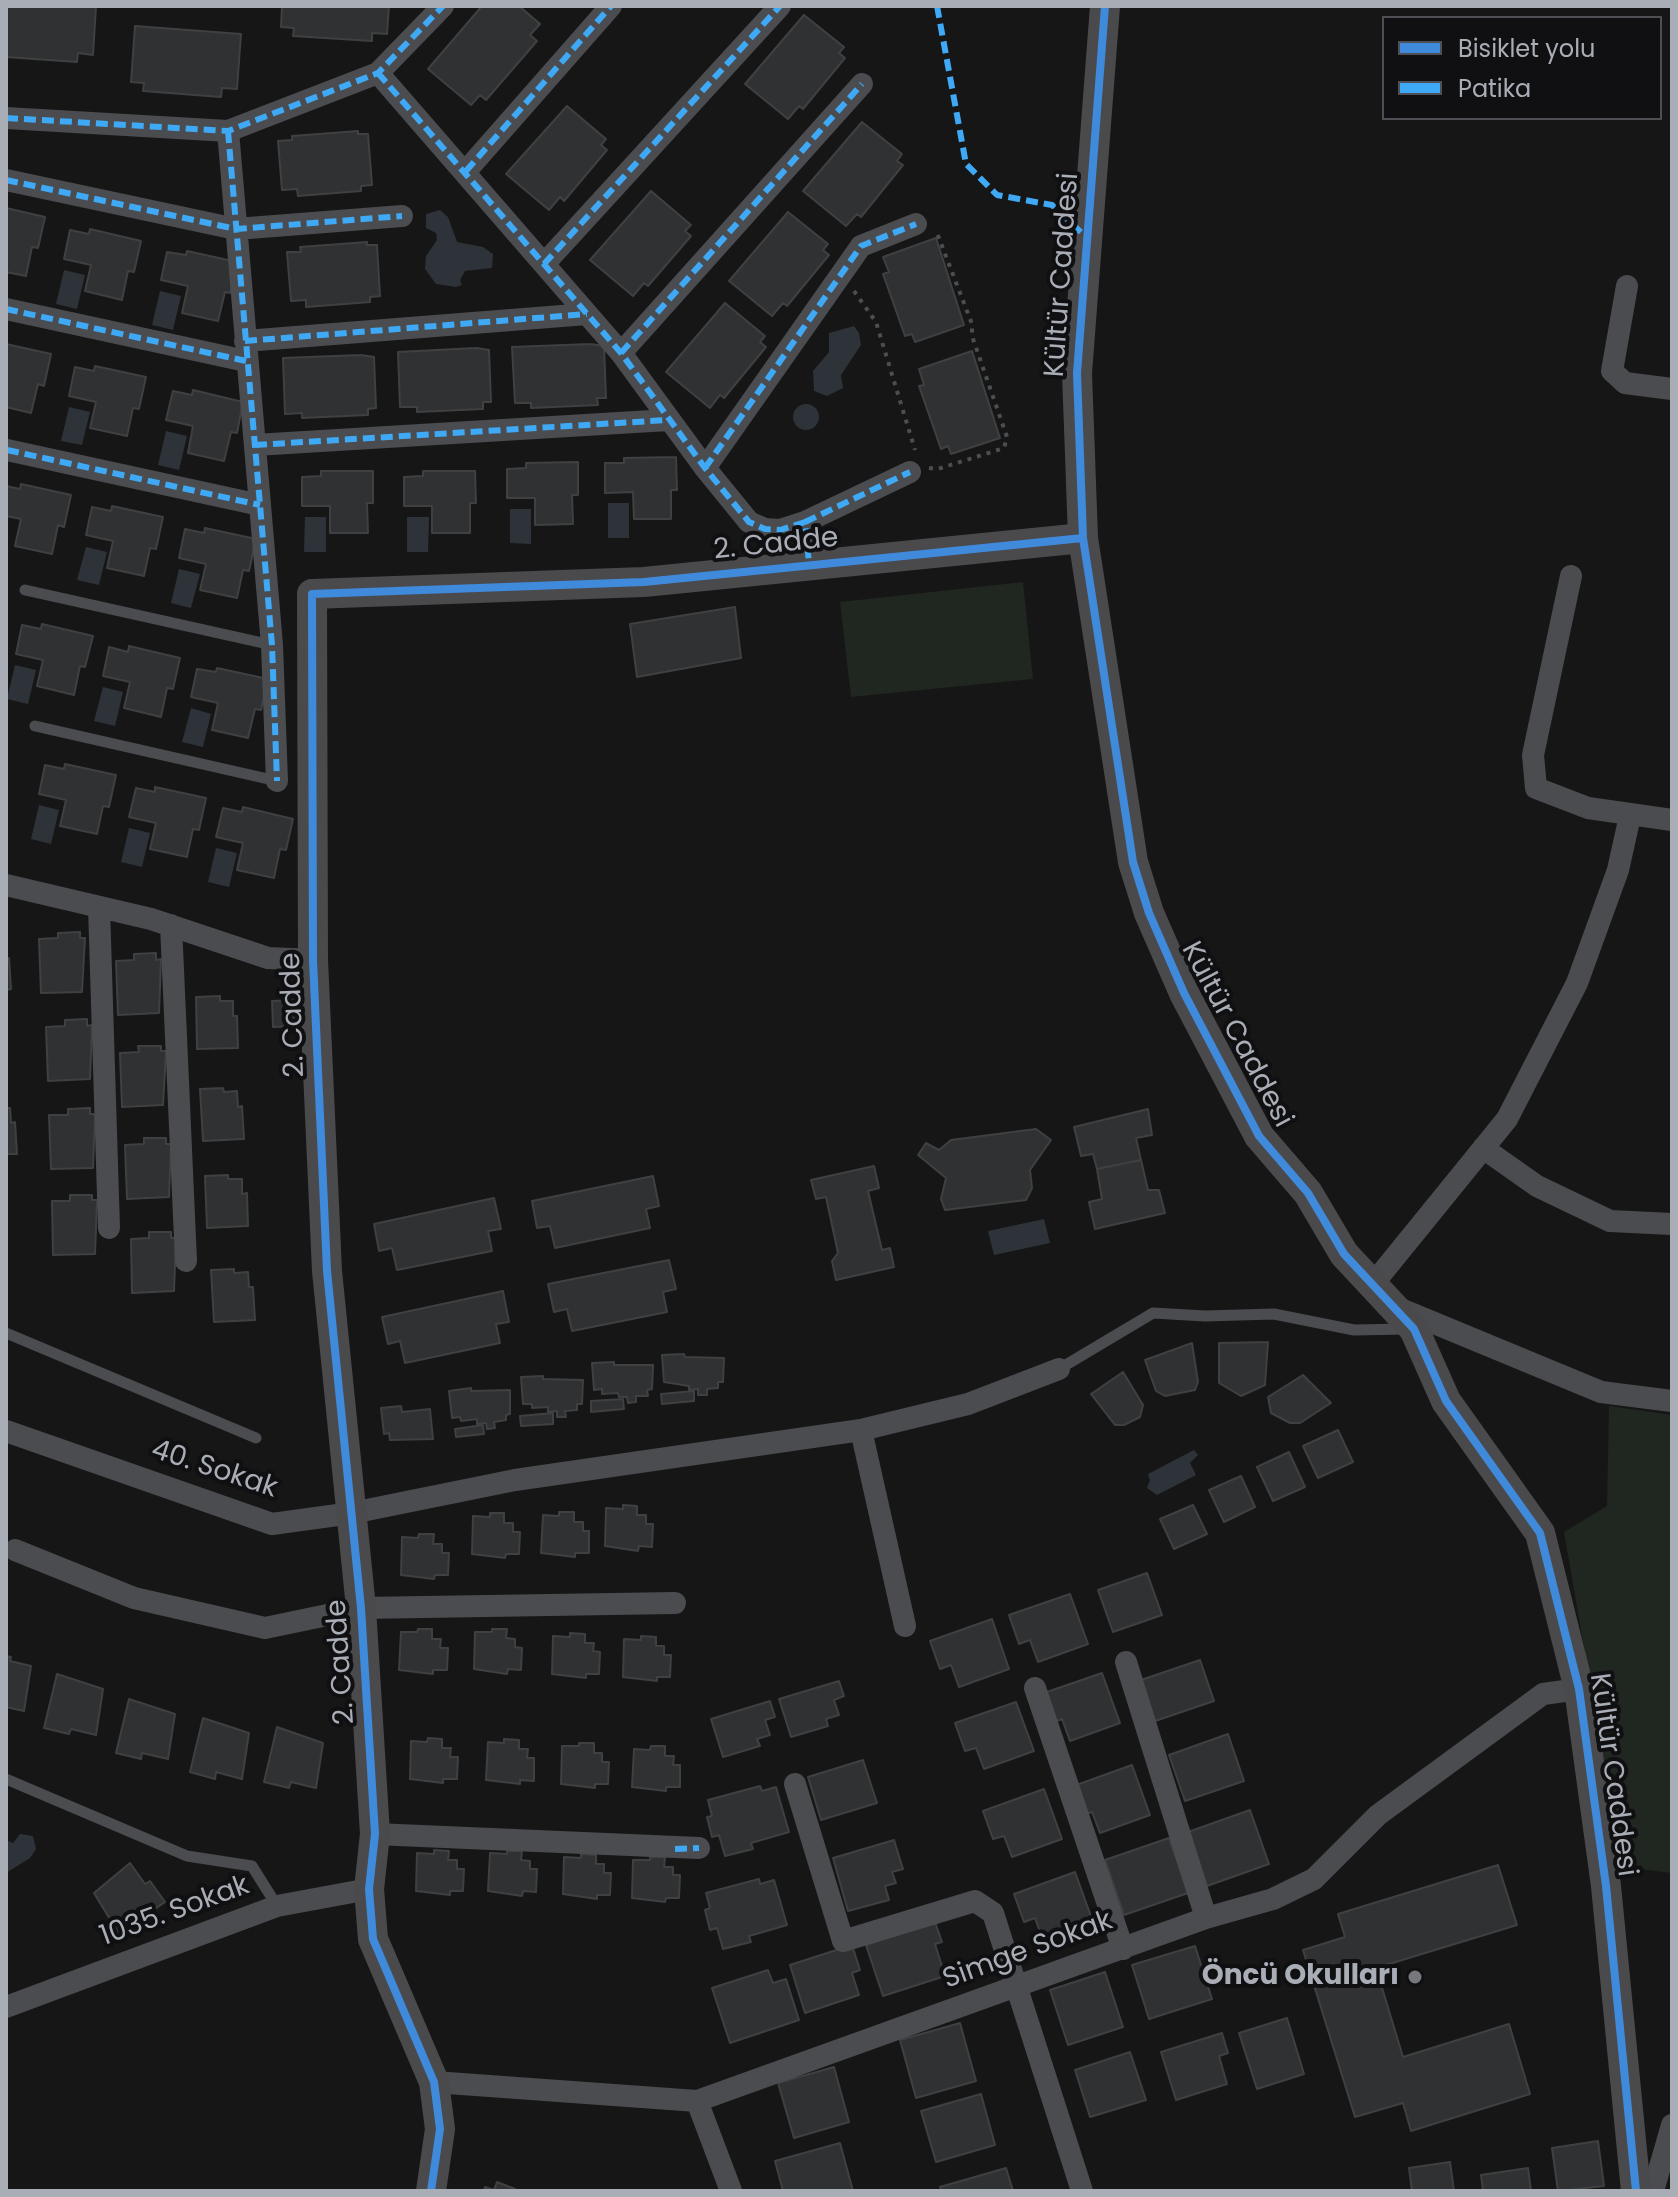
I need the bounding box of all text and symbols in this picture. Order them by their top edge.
legend [1382,16,1662,120]
text: Bisiklet yolu [1458,32,1595,65]
text: Patika [1458,72,1531,105]
street label: Kültür Caddesi [1039,172,1087,378]
street label: 2. Cadde [712,522,840,568]
street label: Kültür Caddesi [1173,937,1299,1133]
street label: 2. Cadde [275,952,313,1078]
street label: 40. Sokak [147,1434,281,1506]
street label: 2. Cadde [321,1598,363,1726]
street label: Kültür Caddesi [1581,1671,1643,1879]
street label: 1035. Sokak [96,1870,254,1954]
street label: Simge Sokak [939,1905,1117,1997]
place label: Öncü Okulları [1202,1960,1399,1994]
marker: Öncü Okulları [1406,1968,1424,1986]

